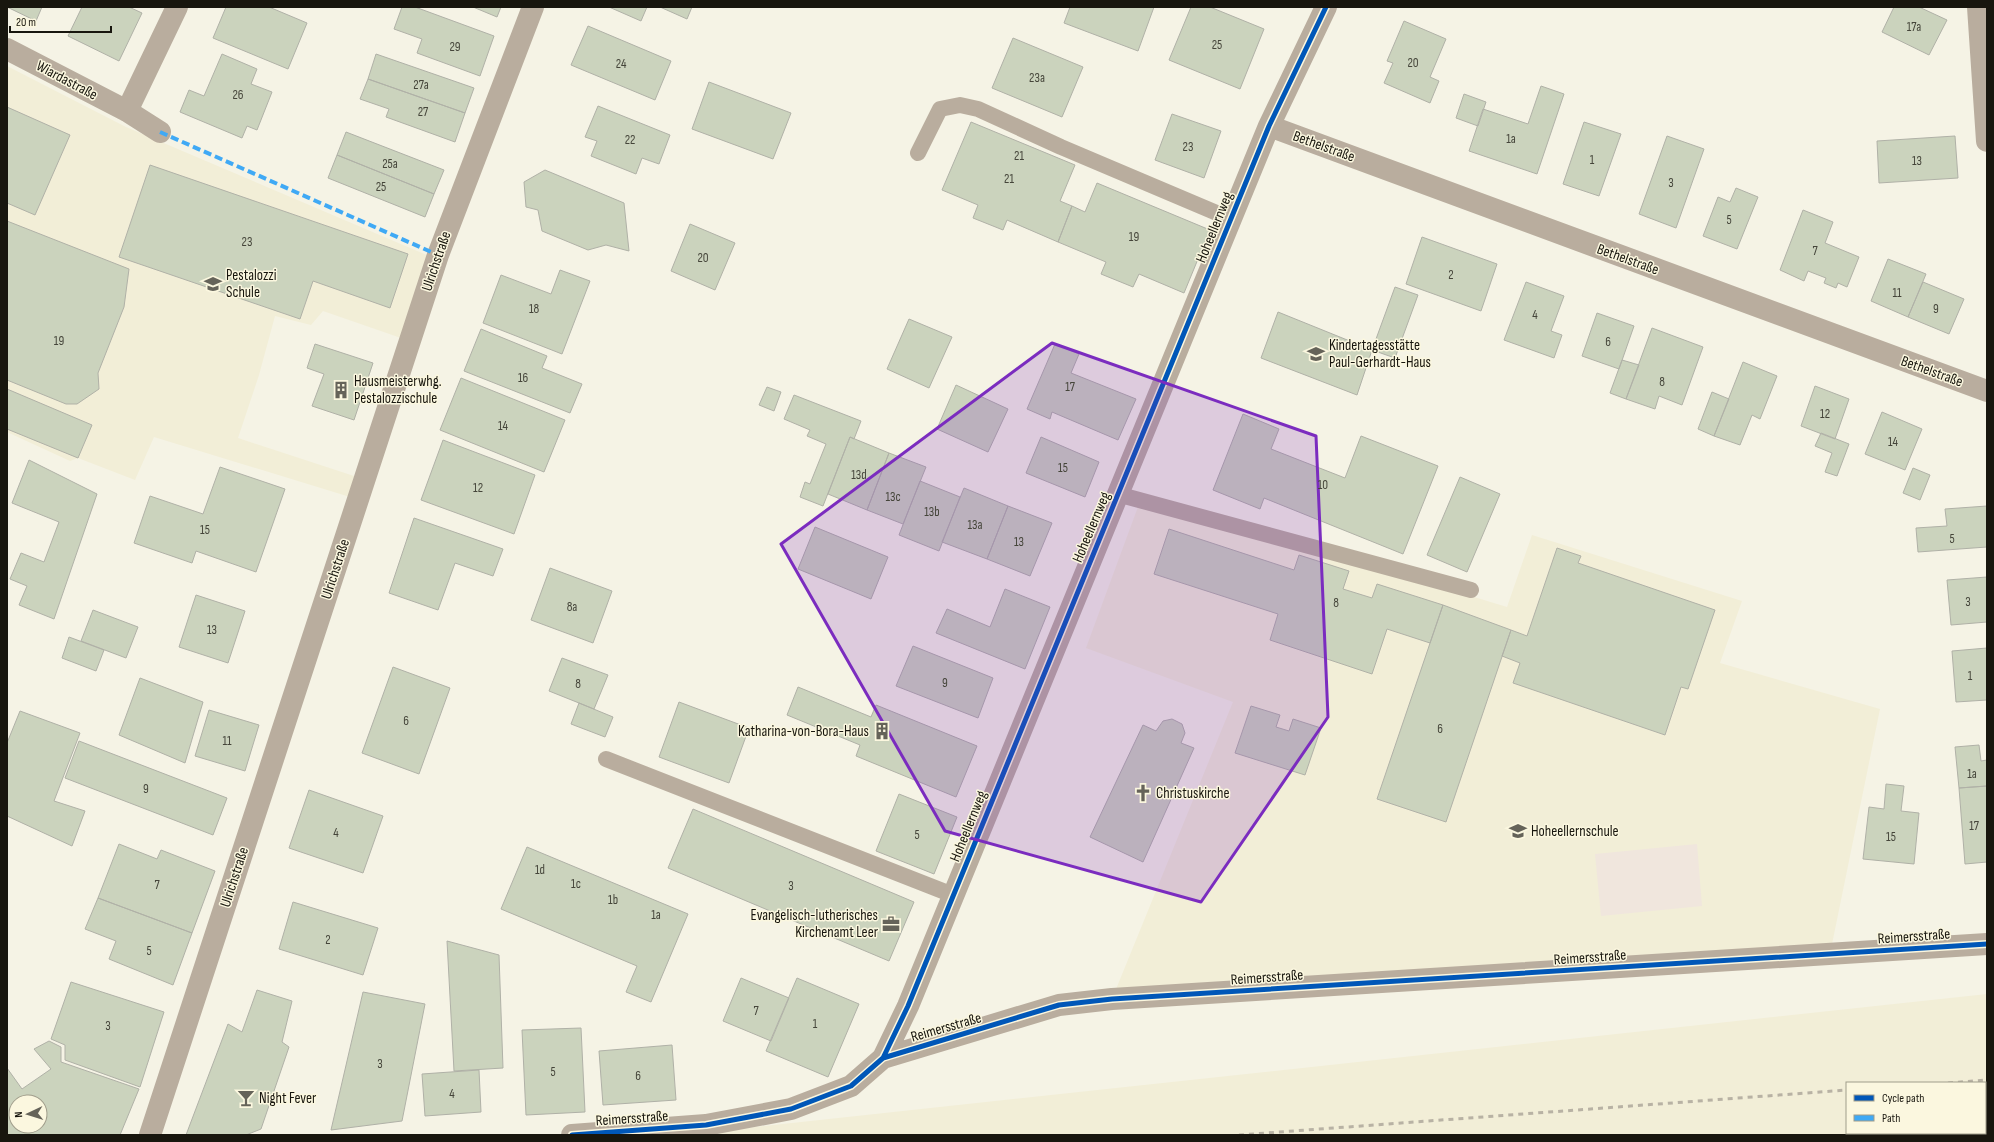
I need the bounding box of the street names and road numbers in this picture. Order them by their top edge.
street label: Wiardastraße [33,56,101,104]
street label: Bethelstraße [1290,126,1357,166]
street label: Hoheellernweg [1192,189,1237,266]
street label: Ulrichstraße [417,229,456,294]
street label: Bethelstraße [1594,239,1661,279]
street label: Bethelstraße [1898,351,1965,391]
street label: Hoheellernweg [1068,489,1115,565]
street label: Ulrichstraße [317,537,354,602]
street label: Hoheellernweg [946,788,991,865]
street label: Ulrichstraße [216,845,253,910]
street label: Reimersstraße [1877,924,1951,949]
street label: Reimersstraße [1553,945,1627,970]
street label: Reimersstraße [1230,965,1304,990]
street label: Reimersstraße [909,1008,984,1047]
street label: Reimersstraße [595,1106,669,1131]

